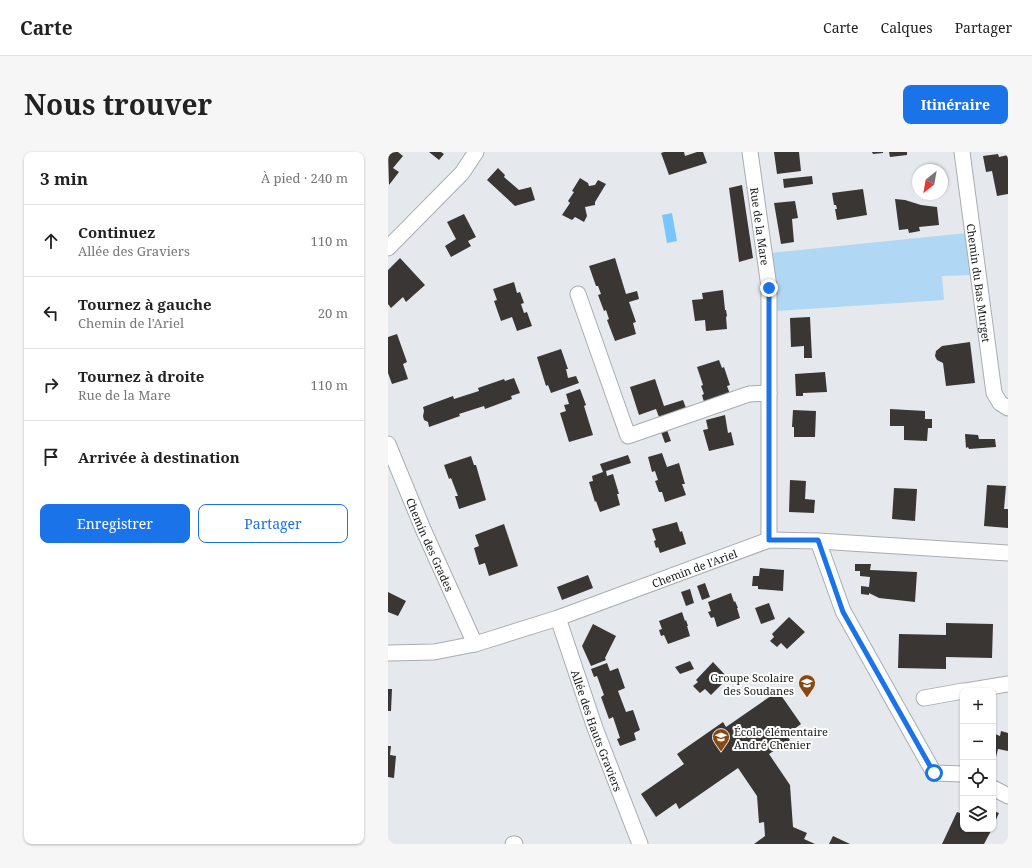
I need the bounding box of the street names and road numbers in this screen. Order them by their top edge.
street label: Rue de la Mare [748,186,773,266]
street label: Chemin du Bas Murget [964,223,995,343]
street label: Chemin des Grades [403,495,458,594]
street label: Chemin de l'Ariel [649,545,740,590]
street label: Allée des Hauts Graviers [568,668,626,793]

